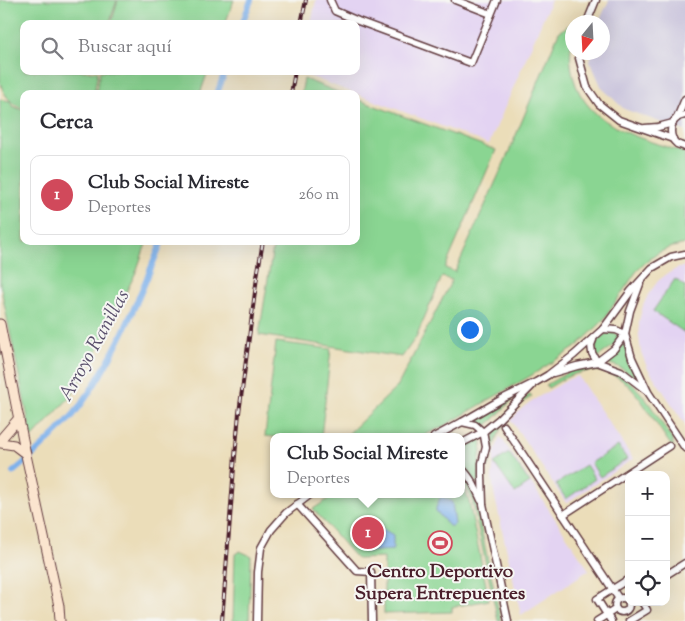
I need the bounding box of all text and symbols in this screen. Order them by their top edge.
north arrow [565,15,610,60]
search box [20,20,360,75]
icon: search [38,34,66,62]
text: Buscar aquí [78,34,172,61]
text: Cerca [40,108,93,138]
text: Club Social Mireste [88,170,249,197]
text: 1 [54,184,60,207]
text: 260 m [298,184,339,207]
text: Deportes [88,197,151,220]
water label: Arroyo Ranillas [52,285,138,407]
your location [457,317,483,343]
popup [270,433,465,498]
text: Club Social Mireste [287,441,448,468]
text: Deportes [287,468,350,491]
map controls [625,471,670,606]
button: + [625,471,670,516]
pin: 1 [352,514,384,552]
button: − [625,516,670,561]
sports icon: Centro Deportivo Supera Entrepuentes [427,530,453,556]
place label: Centro Deportivo Supera Entrepuentes [355,559,526,608]
button: locate [625,561,670,606]

